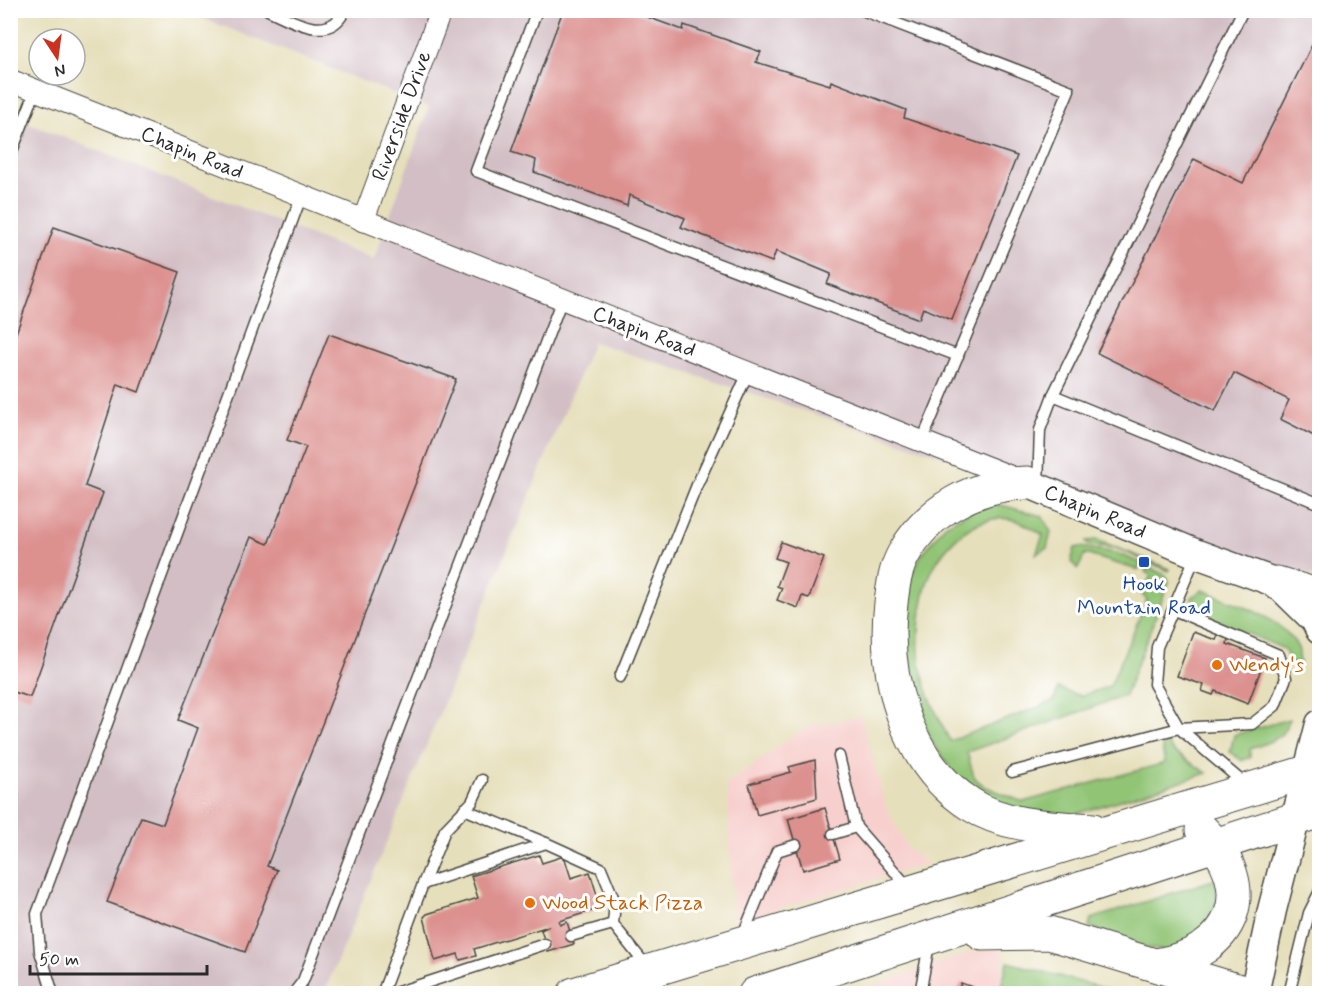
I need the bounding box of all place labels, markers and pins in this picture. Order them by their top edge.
marker: Hook Mountain Road [1137,555,1151,569]
place label: Hook Mountain Road [1077,570,1211,622]
place label: Wendy's [1229,651,1304,679]
marker: Wendy's [1210,658,1224,672]
place label: Wood Stack Pizza [542,889,703,917]
marker: Wood Stack Pizza [523,896,537,910]

